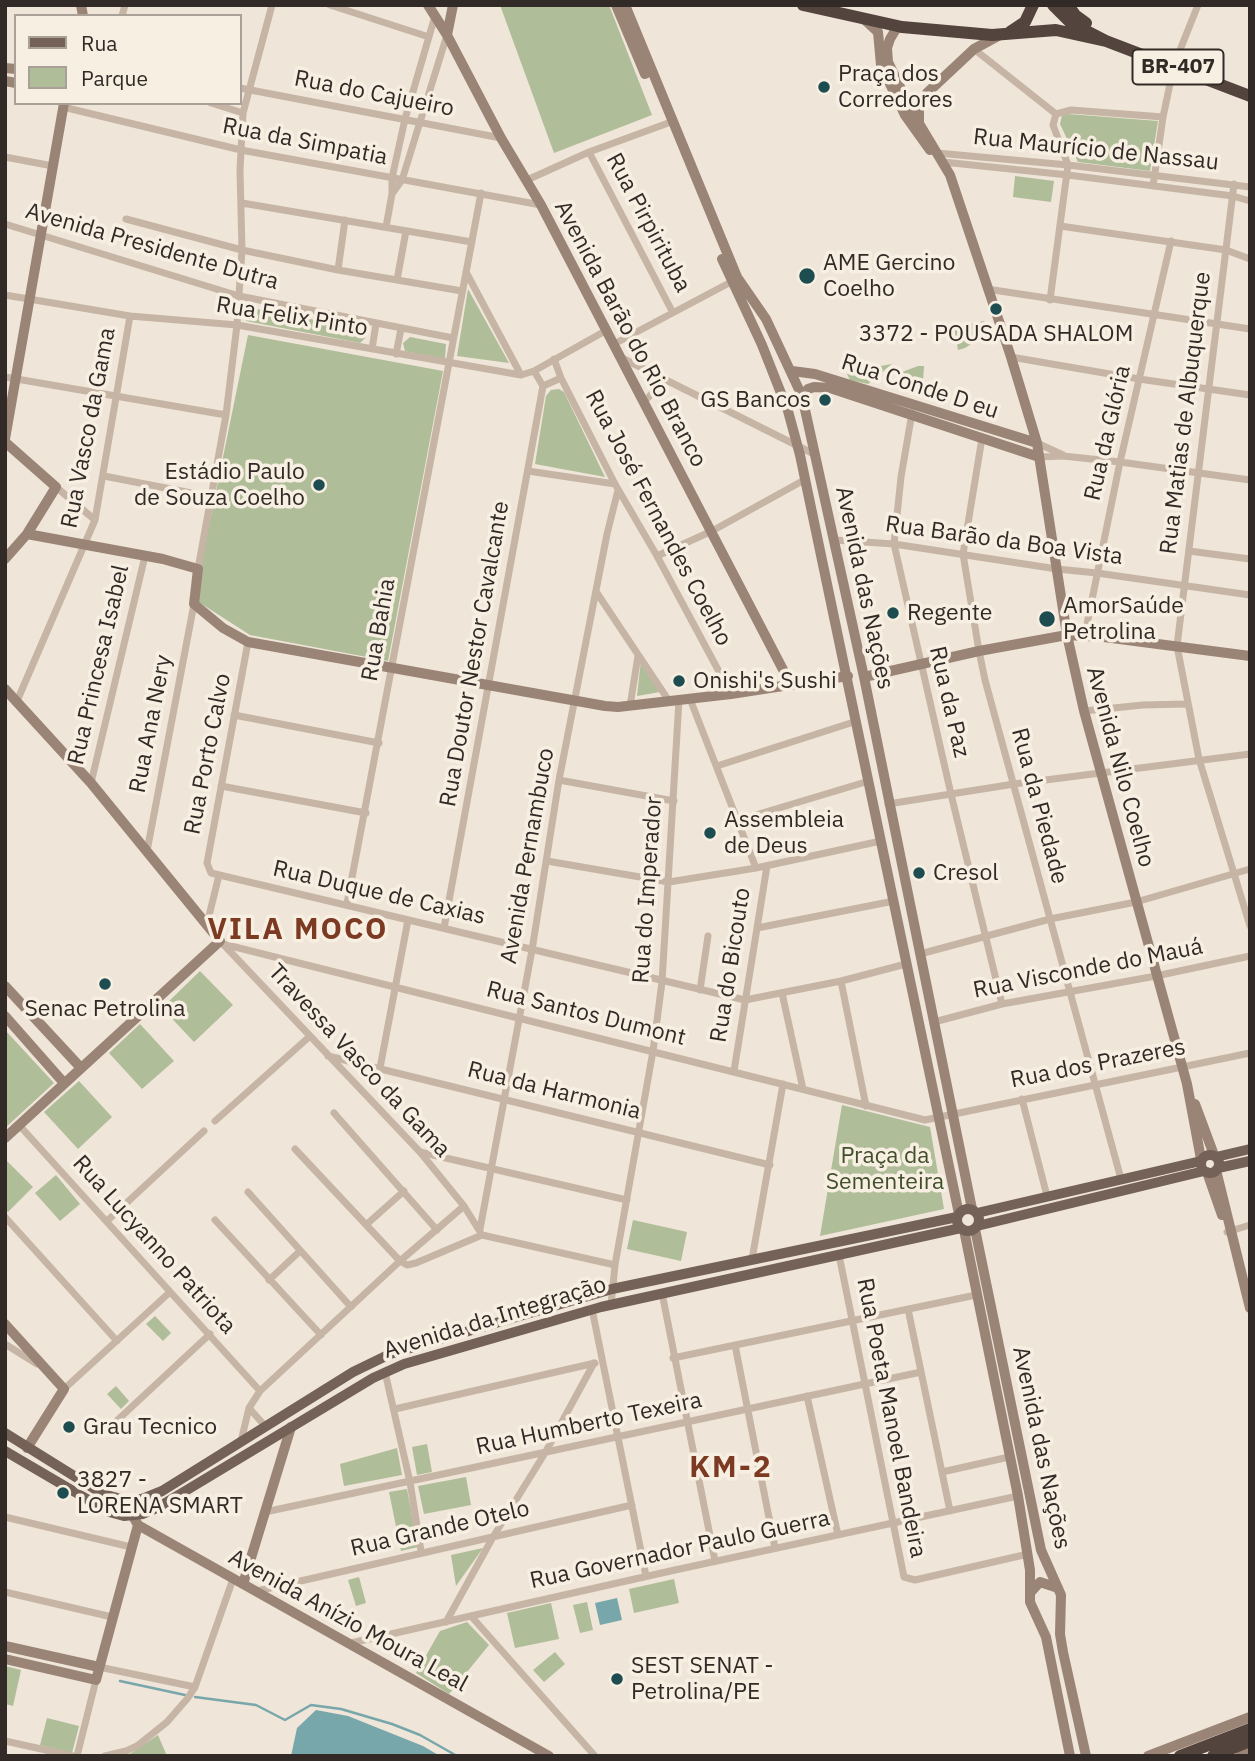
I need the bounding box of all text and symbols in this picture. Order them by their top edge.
legend [14,14,242,105]
text: Rua [81,29,118,57]
road number: BR-407 [1132,50,1224,84]
place label: Praça dos Corredores [838,60,953,114]
text: Parque [81,64,148,92]
street label: Rua do Cajueiro [292,65,456,123]
marker: Praça dos Corredores [816,79,832,95]
street label: Rua da Simpatia [220,112,390,172]
street label: Rua Maurício de Nassau [972,123,1220,177]
street label: Rua Pirpirituba [600,149,696,297]
street label: Avenida Barão do Rio Branco [548,196,712,472]
street label: Avenida Presidente Dutra [22,198,282,296]
place label: AME Gercino Coelho [823,249,955,303]
marker: AME Gercino Coelho [797,266,817,286]
street label: Rua Matias de Albuquerque [1155,270,1217,556]
street label: Rua Felix Pinto [214,291,370,343]
marker: 3372 - POUSADA SHALOM [988,301,1004,317]
place label: 3372 - POUSADA SHALOM [859,320,1133,348]
street label: Rua Vasco da Gama [56,325,122,531]
street label: Rua Conde D eu [838,349,1002,425]
street label: Rua da Glória [1079,363,1137,503]
street label: Rua José Fernandes Coelho [579,385,737,651]
place label: GS Bancos [700,386,811,414]
marker: GS Bancos [817,392,833,408]
place label: Estádio Paulo de Souza Coelho [134,458,305,512]
marker: Estádio Paulo de Souza Coelho [311,477,327,493]
street label: Avenida das Nações [829,484,899,692]
street label: Rua Doutor Nestor Cavalcante [435,499,515,809]
street label: Rua Barão da Boa Vista [883,511,1125,571]
street label: Rua Princesa Isabel [63,562,135,768]
street label: Rua Bahia [356,576,402,684]
place label: AmorSaúde Petrolina [1063,592,1184,646]
place label: Regente [907,599,992,627]
marker: Regente [885,605,901,621]
marker: AmorSaúde Petrolina [1037,609,1057,629]
street label: Rua da Paz [923,644,975,760]
street label: Rua Ana Nery [124,653,178,795]
street label: Avenida Nilo Coelho [1080,664,1160,870]
place label: Onishi's Sushi [693,667,837,695]
street label: Rua Porto Calvo [179,671,237,837]
marker: Onishi's Sushi [671,673,687,689]
street label: Rua da Piedade [1005,725,1073,887]
street label: Avenida Pernambuco [495,746,561,966]
street label: Rua do Imperador [628,795,668,985]
place label: Assembleia de Deus [724,806,844,860]
marker: Assembleia de Deus [702,825,718,841]
street label: Rua Duque de Caxias [270,855,488,931]
place label: Cresol [933,859,999,887]
marker: Cresol [911,865,927,881]
street label: Rua do Bicouto [705,886,757,1044]
district label: VILA MOCO [209,912,387,948]
street label: Rua Visconde do Mauá [971,933,1205,1005]
street label: Travessa Vasco da Gama [262,959,456,1163]
marker: Senac Petrolina [97,976,113,992]
street label: Rua Santos Dumont [484,976,688,1052]
place label: Senac Petrolina [24,995,186,1023]
street label: Rua dos Prazeres [1008,1033,1188,1095]
street label: Rua da Harmonia [465,1056,643,1126]
park label: Praça da Sementeira [826,1142,944,1196]
street label: Rua Lucyanno Patriota [67,1150,241,1340]
street label: Avenida da Integração [380,1271,610,1365]
street label: Rua Poeta Manoel Bandeira [850,1276,932,1560]
street label: Avenida das Nações [1006,1344,1076,1552]
street label: Rua Humberto Texeira [474,1387,704,1461]
place label: Grau Tecnico [83,1413,217,1441]
marker: Grau Tecnico [61,1419,77,1435]
district label: KM-2 [690,1450,772,1486]
place label: 3827 - LORENA SMART [77,1466,243,1520]
marker: 3827 - LORENA SMART [55,1485,71,1501]
street label: Rua Grande Otelo [348,1495,532,1563]
street label: Rua Governador Paulo Guerra [527,1505,833,1595]
street label: Avenida Anízio Moura Leal [224,1544,472,1698]
place label: SEST SENAT - Petrolina/PE [631,1652,773,1706]
marker: SEST SENAT - Petrolina/PE [609,1671,625,1687]

